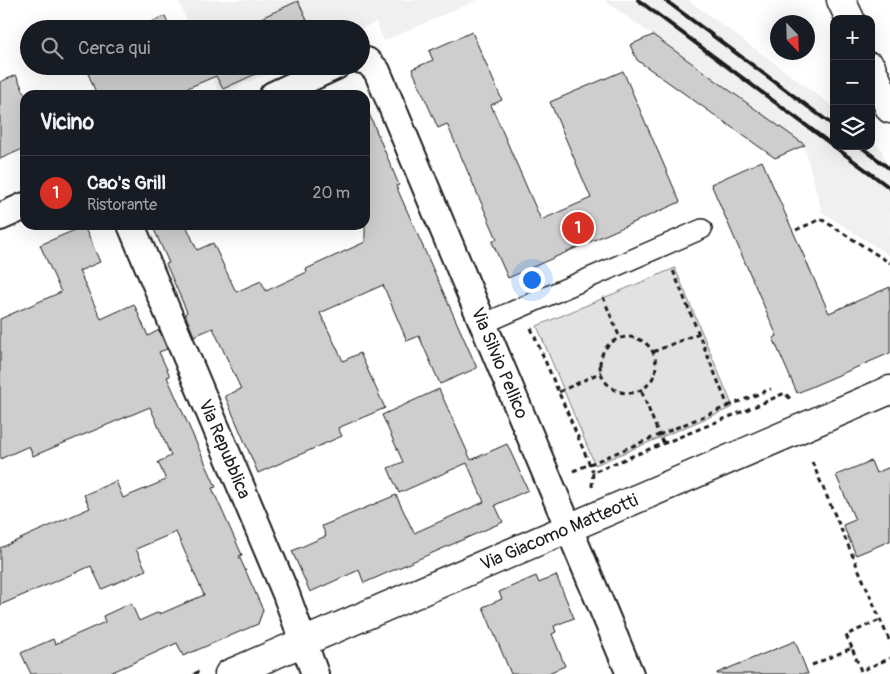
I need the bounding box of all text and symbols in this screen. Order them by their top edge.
north arrow [770,15,815,60]
map controls [830,15,875,150]
button: + [830,15,875,60]
search box [20,20,370,75]
icon: search [38,34,66,62]
text: Cerca qui [78,36,150,60]
button: − [830,60,875,105]
button: layers [830,105,875,150]
text: Vicino [40,109,94,136]
text: Cao's Grill [87,171,166,195]
text: 1 [53,183,59,203]
text: 20 m [312,183,350,203]
text: Ristorante [87,195,157,215]
pin: 1 [562,209,594,247]
your location [519,267,545,293]
street label: Via Silvio Pellico [466,304,533,423]
street label: Via Repubblica [193,396,256,502]
street label: Via Giacomo Matteotti [477,489,642,576]

